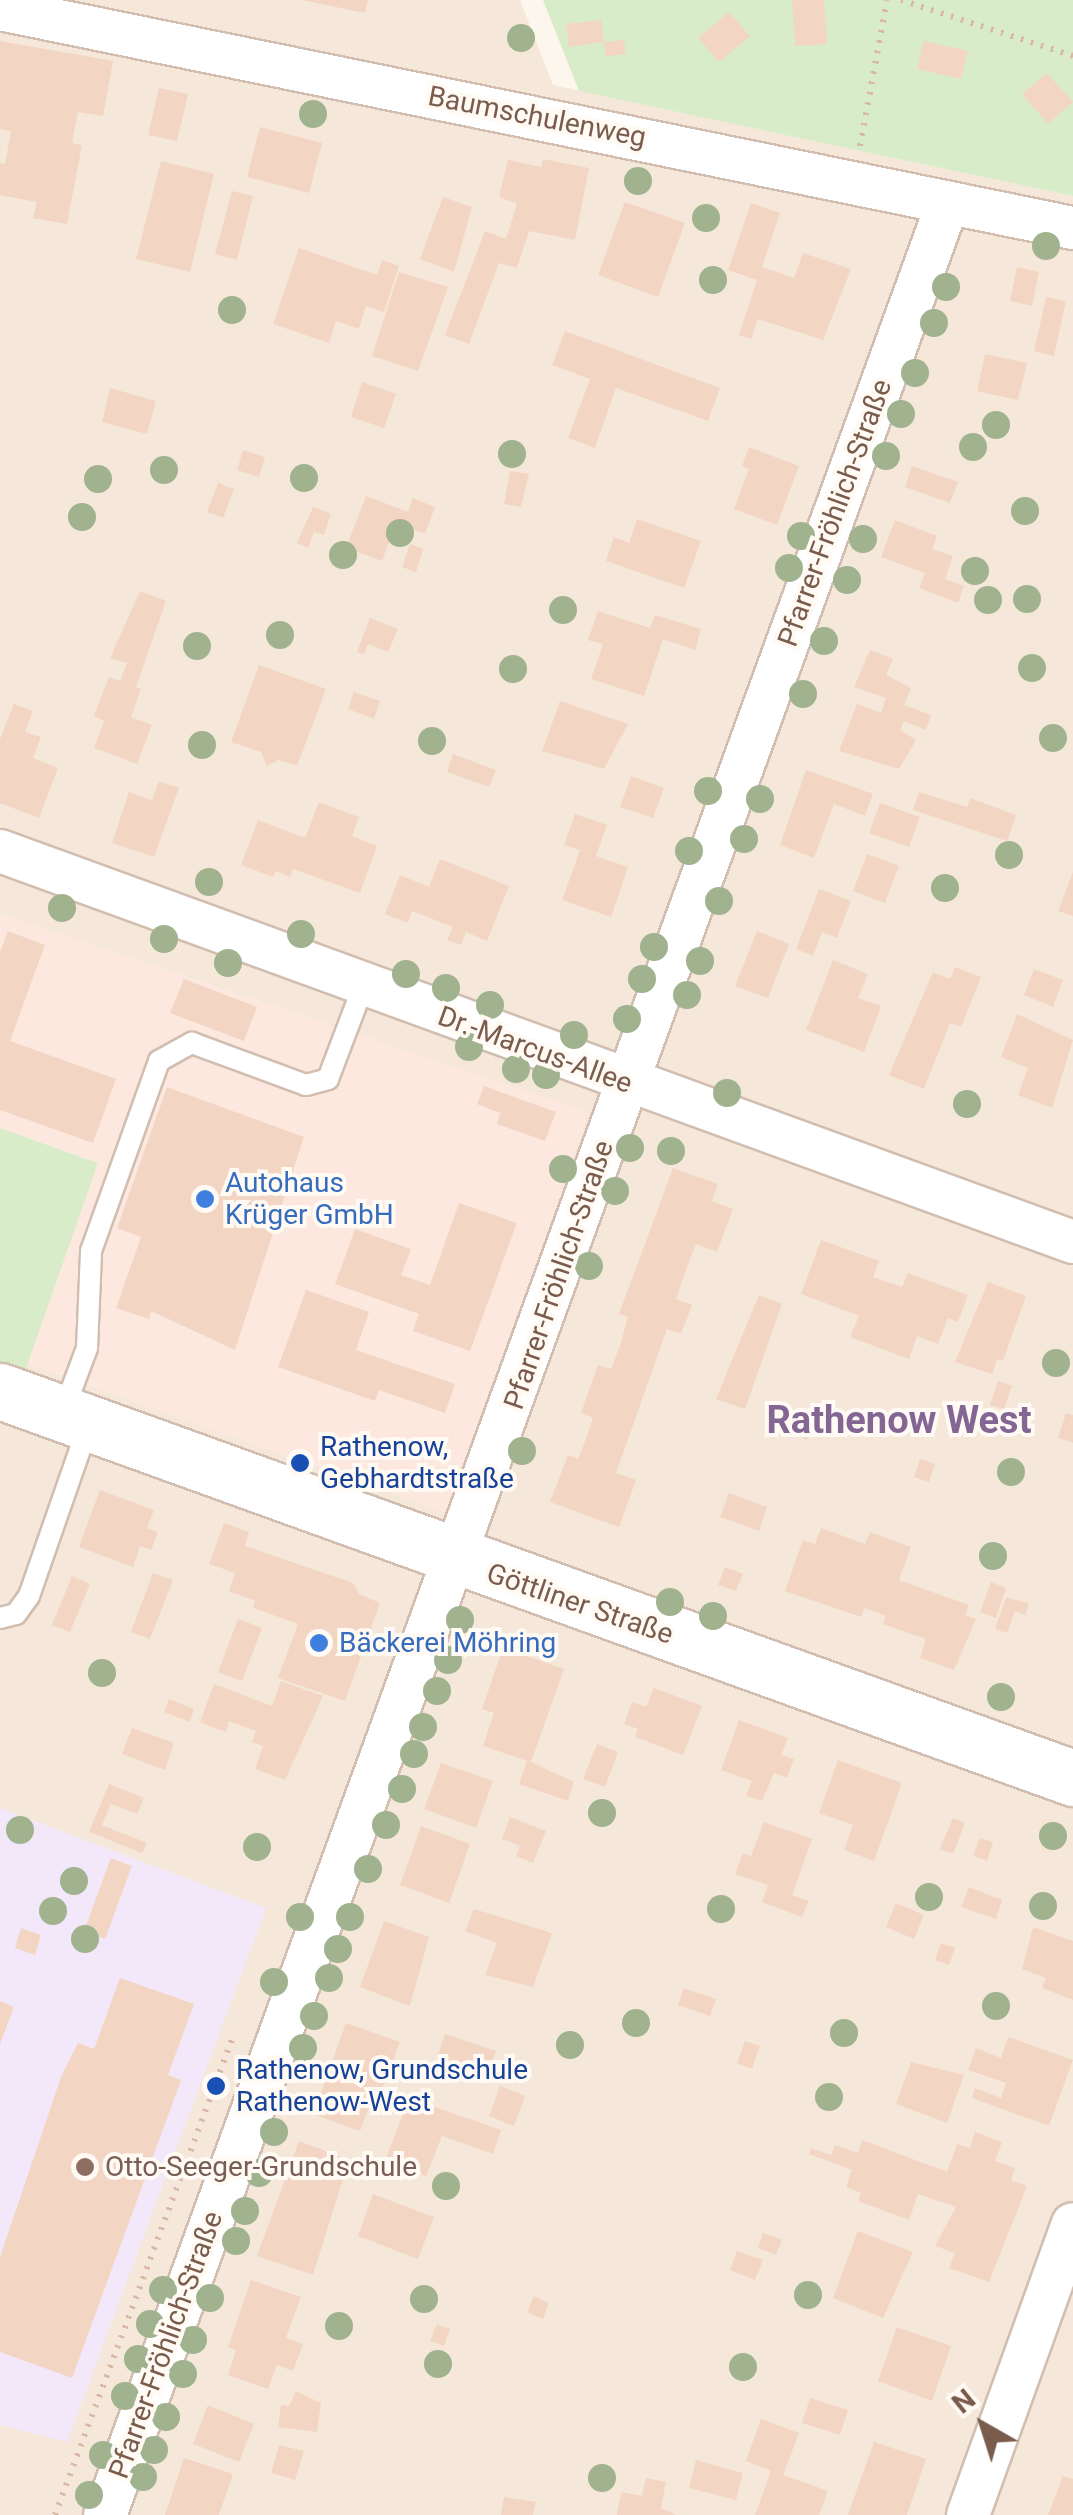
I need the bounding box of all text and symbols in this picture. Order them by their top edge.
street label: Baumschulenweg [425,79,649,155]
street label: Pfarrer-Fröhlich-Straße [771,375,899,651]
street label: Dr.-Marcus-Allee [433,999,637,1101]
street label: Pfarrer-Fröhlich-Straße [497,1136,621,1414]
place label: Autohaus Krüger GmbH [225,1166,394,1232]
marker: Autohaus Krüger GmbH [194,1188,216,1210]
district label: Rathenow West [766,1398,1032,1444]
place label: Rathenow, Gebhardtstraße [320,1430,514,1496]
marker: Rathenow, Gebhardtstraße [289,1452,311,1474]
street label: Göttliner Straße [482,1556,678,1652]
place label: Bäckerei Möhring [339,1626,556,1660]
marker: Bäckerei Möhring [308,1632,330,1654]
place label: Rathenow, Grundschule Rathenow-West [236,2053,528,2119]
marker: Rathenow, Grundschule Rathenow-West [205,2075,227,2097]
place label: Otto-Seeger-Grundschule [105,2150,417,2184]
marker: Otto-Seeger-Grundschule [74,2156,96,2178]
street label: Pfarrer-Fröhlich-Straße [102,2207,230,2483]
north arrow [933,2375,1033,2475]
text: N [946,2382,982,2420]

